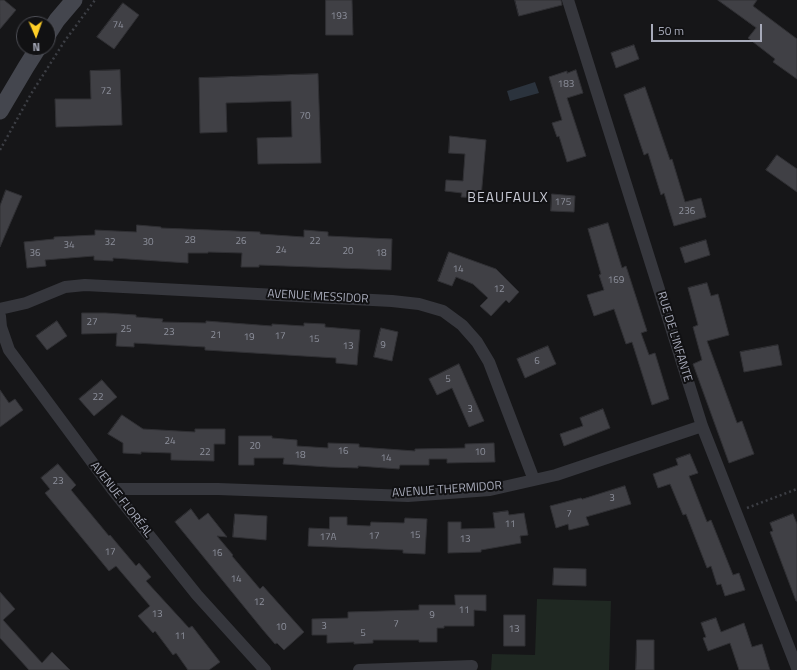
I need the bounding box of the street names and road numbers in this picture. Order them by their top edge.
street label: AVENUE MESSIDOR [267,287,369,307]
street label: RUE DE L'INFANTE [653,290,695,384]
street label: AVENUE FLORÉAL [87,459,155,541]
street label: AVENUE THERMIDOR [392,479,502,501]

